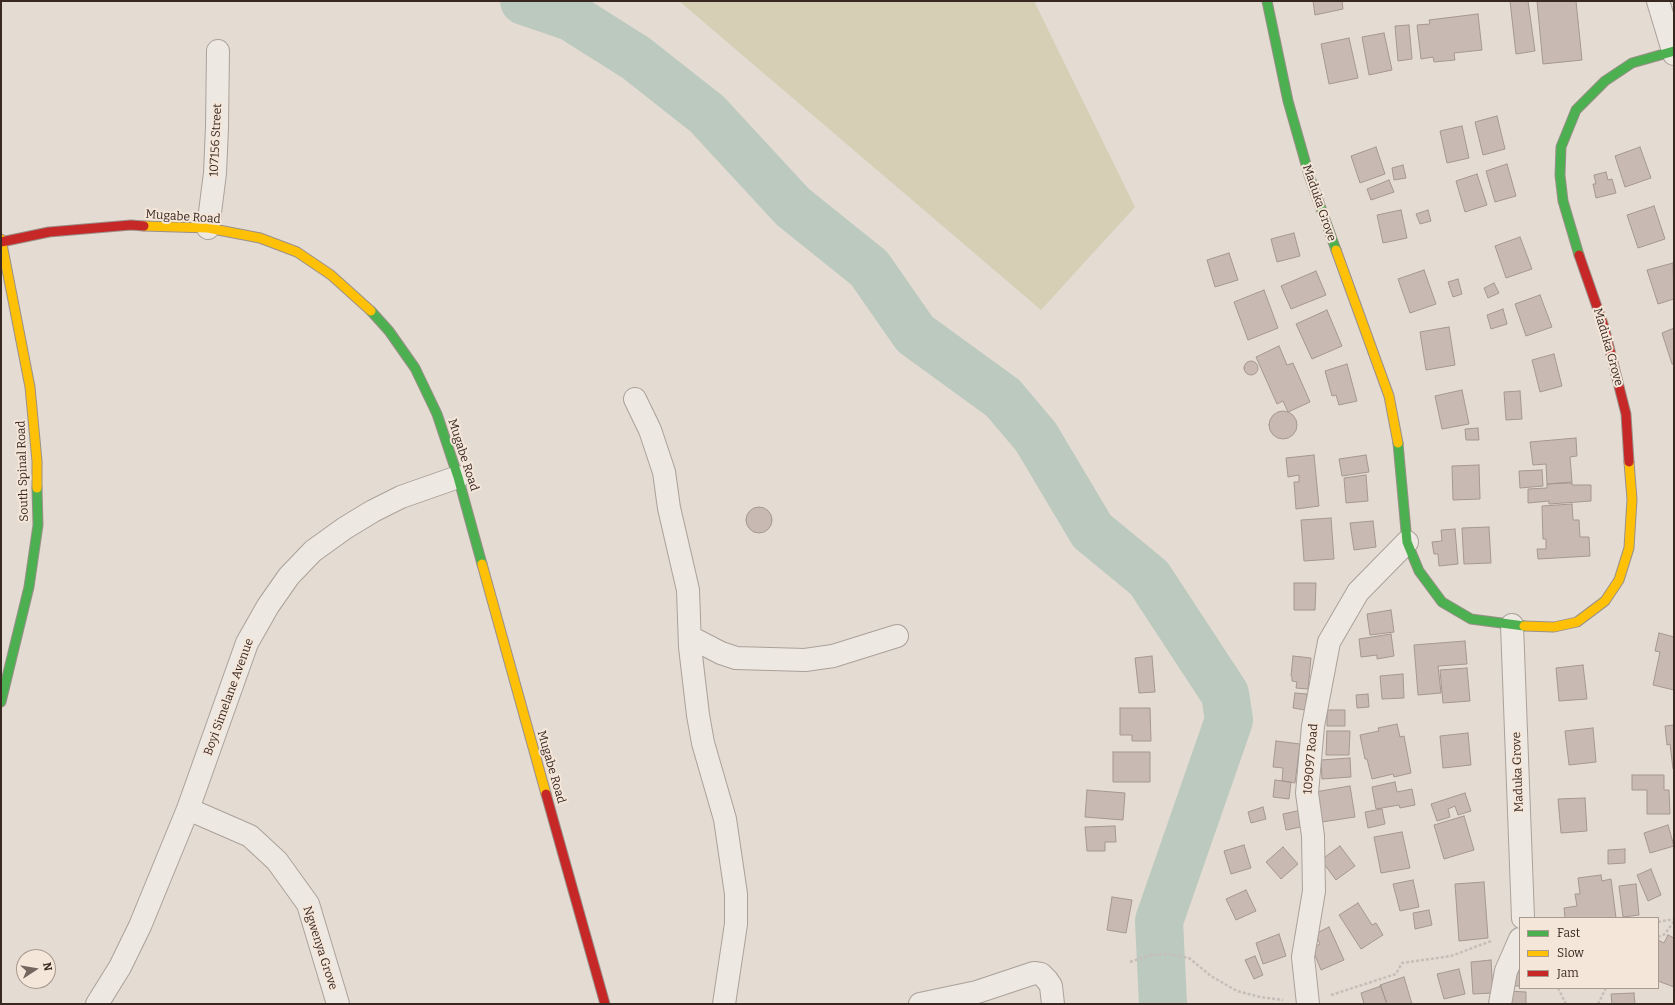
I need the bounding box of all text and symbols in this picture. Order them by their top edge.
street label: 107156 Street [207,103,225,177]
street label: Maduka Grove [1299,163,1339,243]
street label: Mugabe Road [145,207,221,227]
street label: Maduka Grove [1590,306,1626,388]
street label: Mugabe Road [445,417,481,493]
street label: South Spinal Road [14,420,32,522]
street label: Boyi Simelane Avenue [201,637,257,757]
street label: 109097 Road [1301,723,1321,795]
street label: Mugabe Road [534,729,568,805]
street label: Maduka Grove [1509,732,1527,812]
street label: Ngwenya Grove [300,904,340,992]
legend [1519,917,1659,989]
text: Fast [1557,926,1580,940]
text: Slow [1557,946,1584,960]
north arrow [16,949,56,989]
text: N [40,961,54,972]
text: Jam [1557,966,1579,980]

